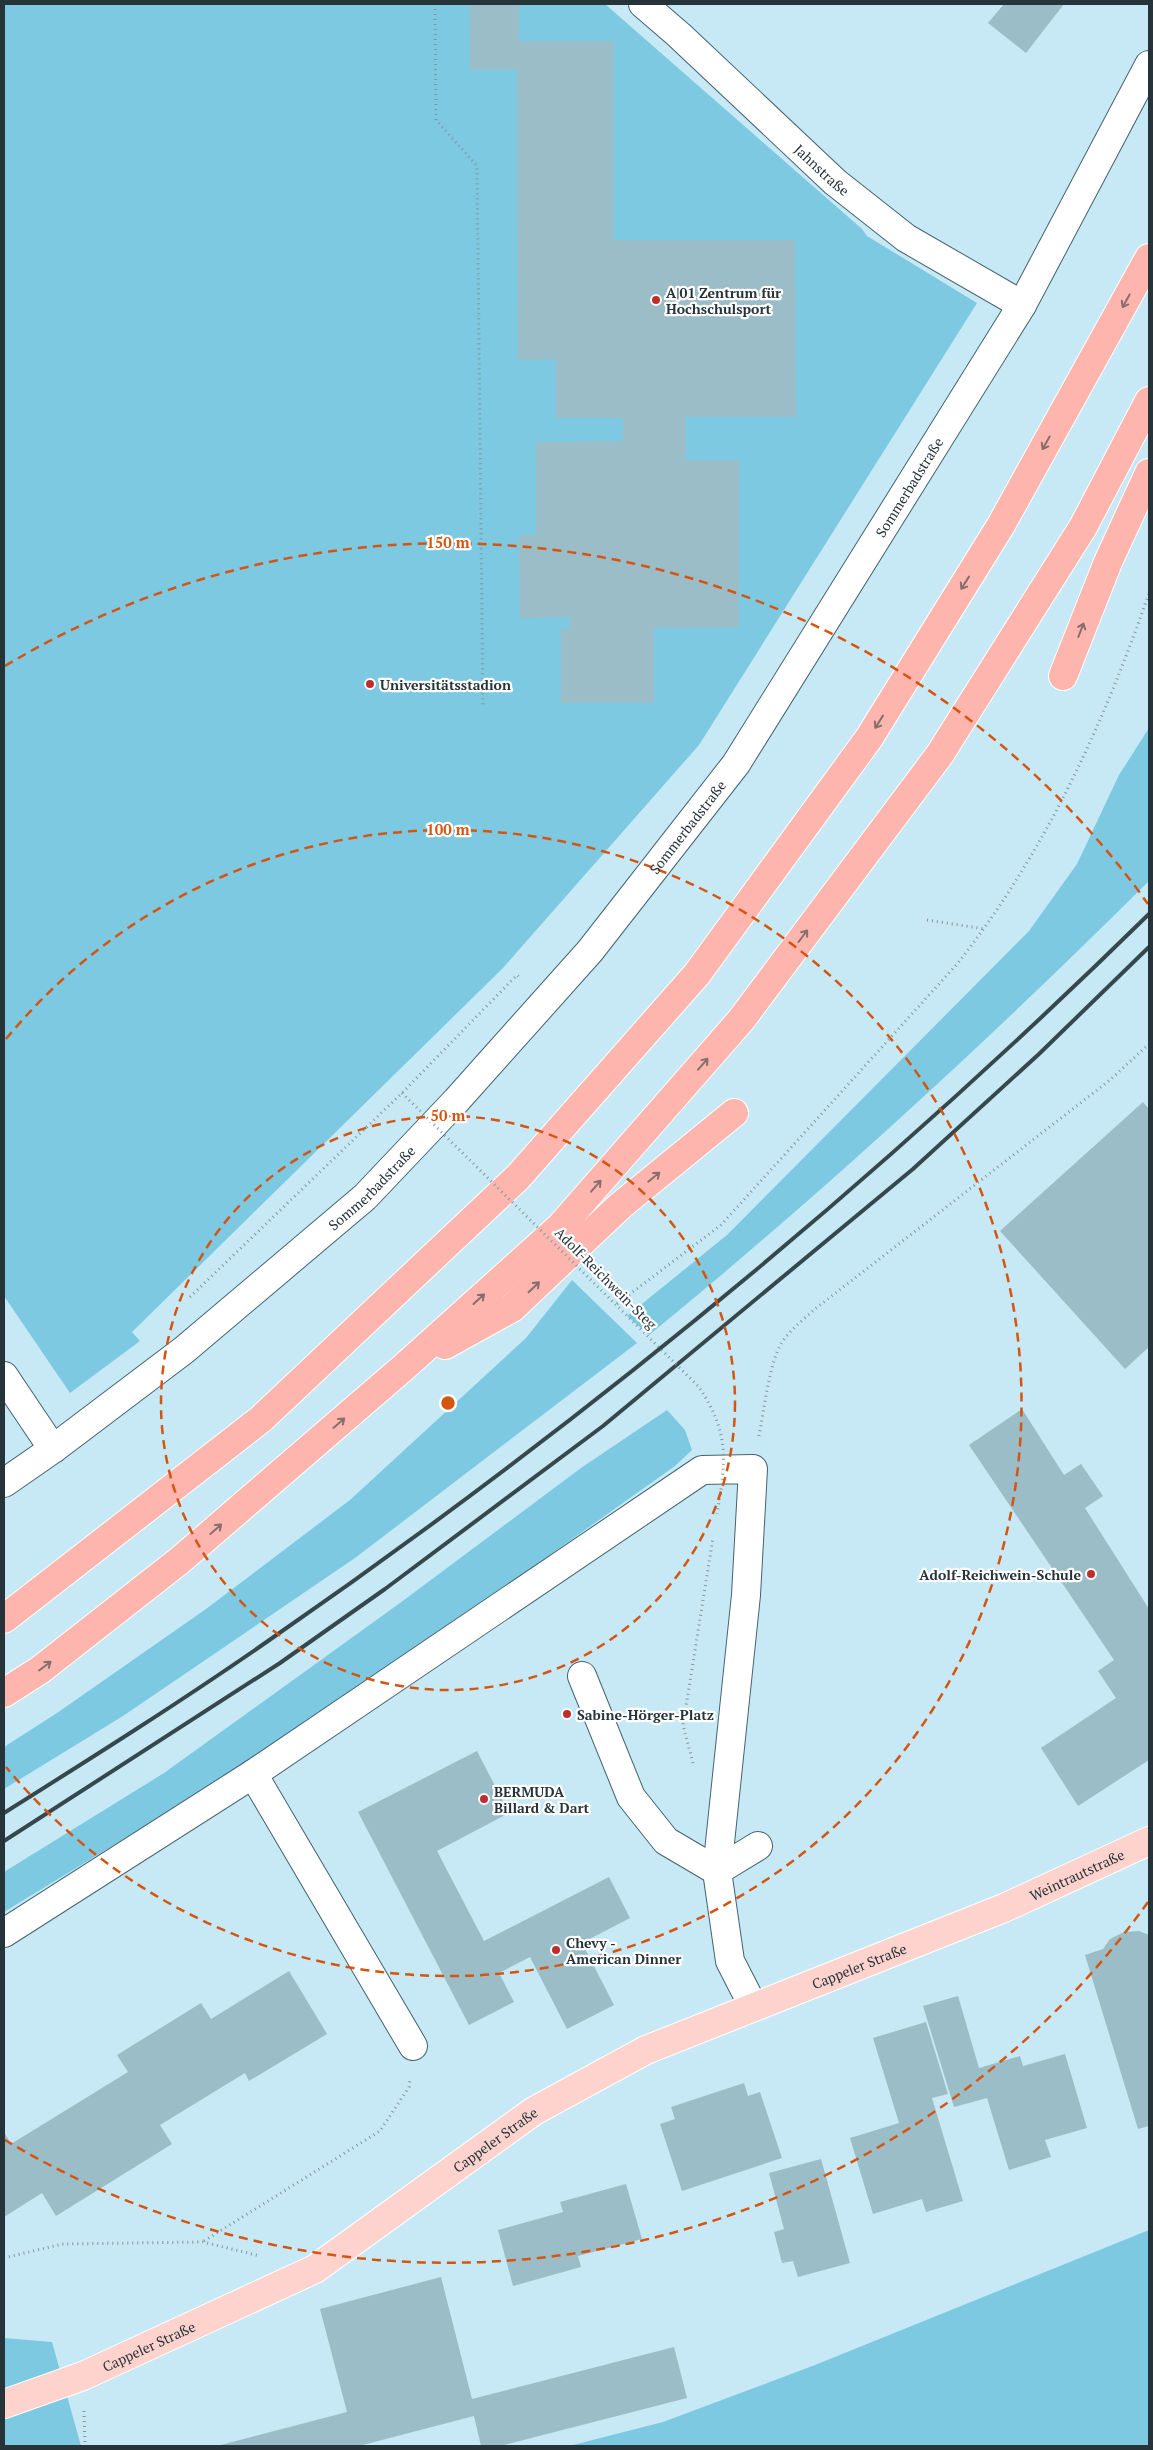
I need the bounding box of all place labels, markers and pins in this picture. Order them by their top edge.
place label: A|01 Zentrum für Hochschulsport [666,283,781,318]
marker: A|01 Zentrum für Hochschulsport [650,294,662,306]
place label: Universitätsstadion [380,675,511,694]
marker: Universitätsstadion [364,678,376,690]
centre of rings [439,1394,457,1412]
place label: Adolf-Reichwein-Schule [919,1565,1081,1584]
marker: Adolf-Reichwein-Schule [1085,1568,1097,1580]
place label: Sabine-Hörger-Platz [577,1705,714,1724]
marker: Sabine-Hörger-Platz [561,1708,573,1720]
place label: BERMUDA Billard & Dart [494,1782,589,1817]
marker: BERMUDA Billard & Dart [478,1793,490,1805]
place label: Chevy - American Dinner [566,1933,681,1968]
marker: Chevy - American Dinner [550,1944,562,1956]

